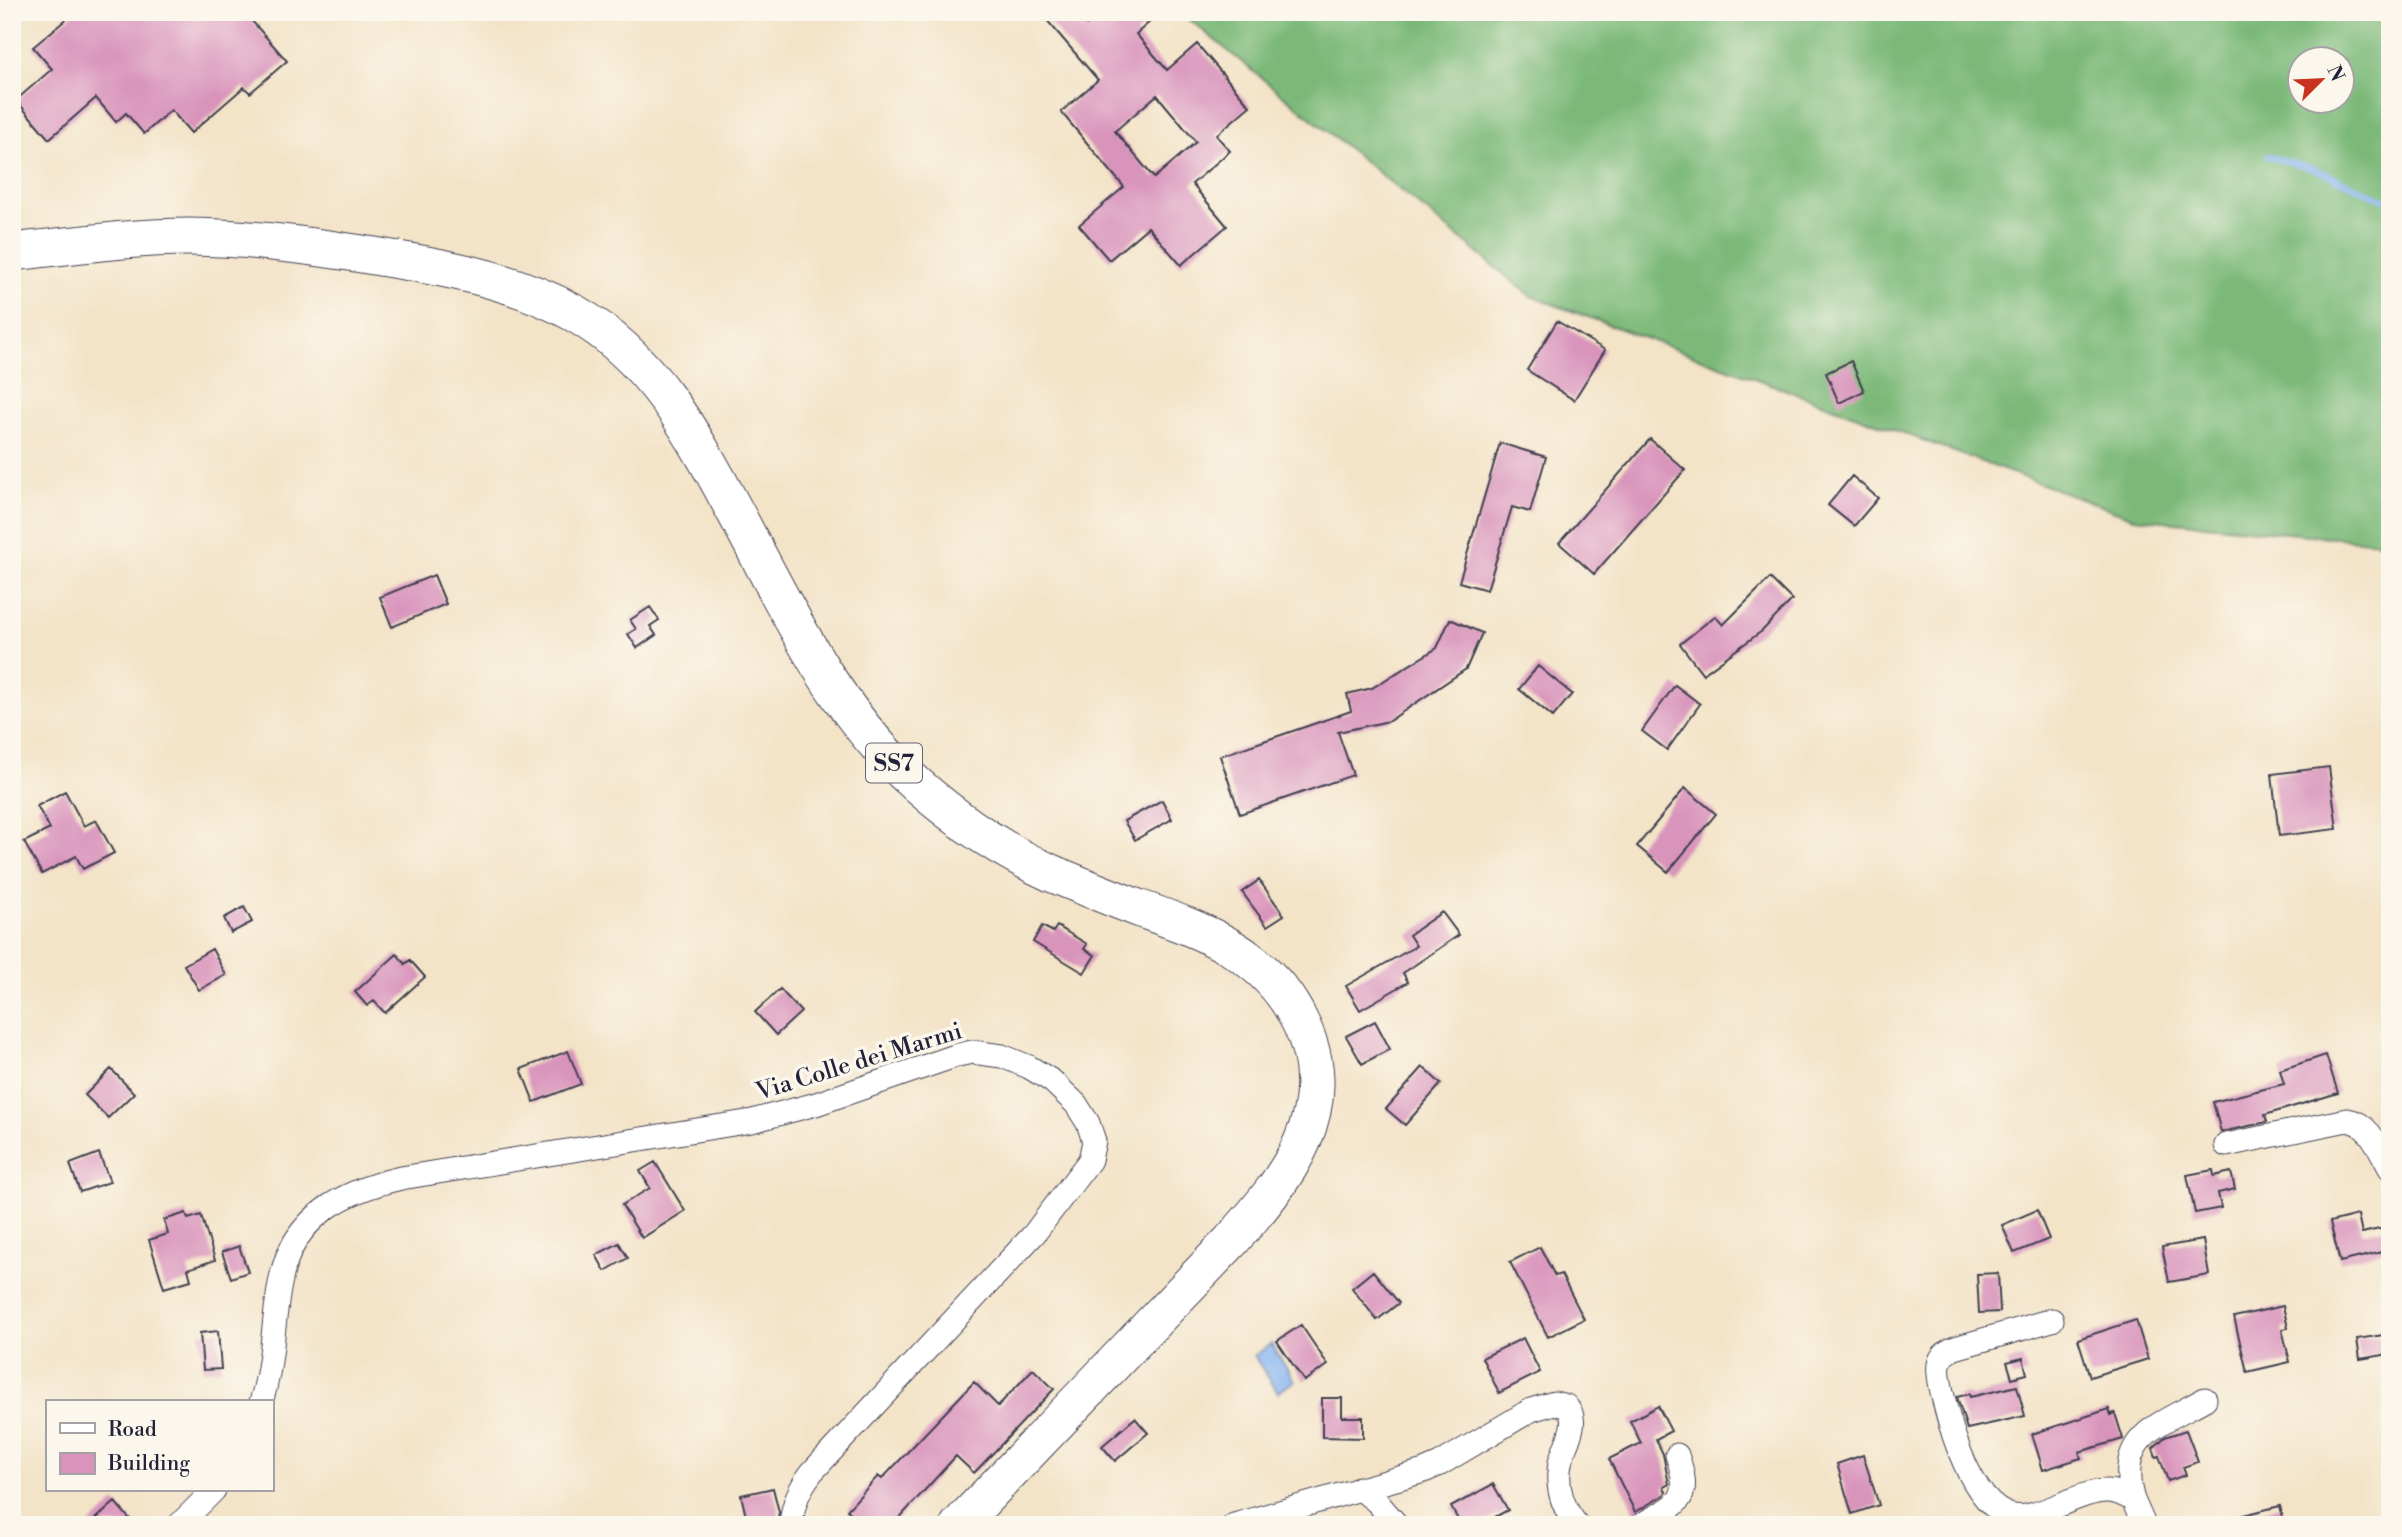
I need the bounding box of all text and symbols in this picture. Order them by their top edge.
north arrow [2286,46,2356,116]
text: N [2322,62,2350,85]
road number: SS7 [866,744,922,782]
street label: Via Colle dei Marmi [752,1016,966,1108]
legend [46,1400,273,1492]
text: Road [108,1417,157,1443]
text: Building [107,1451,190,1477]

